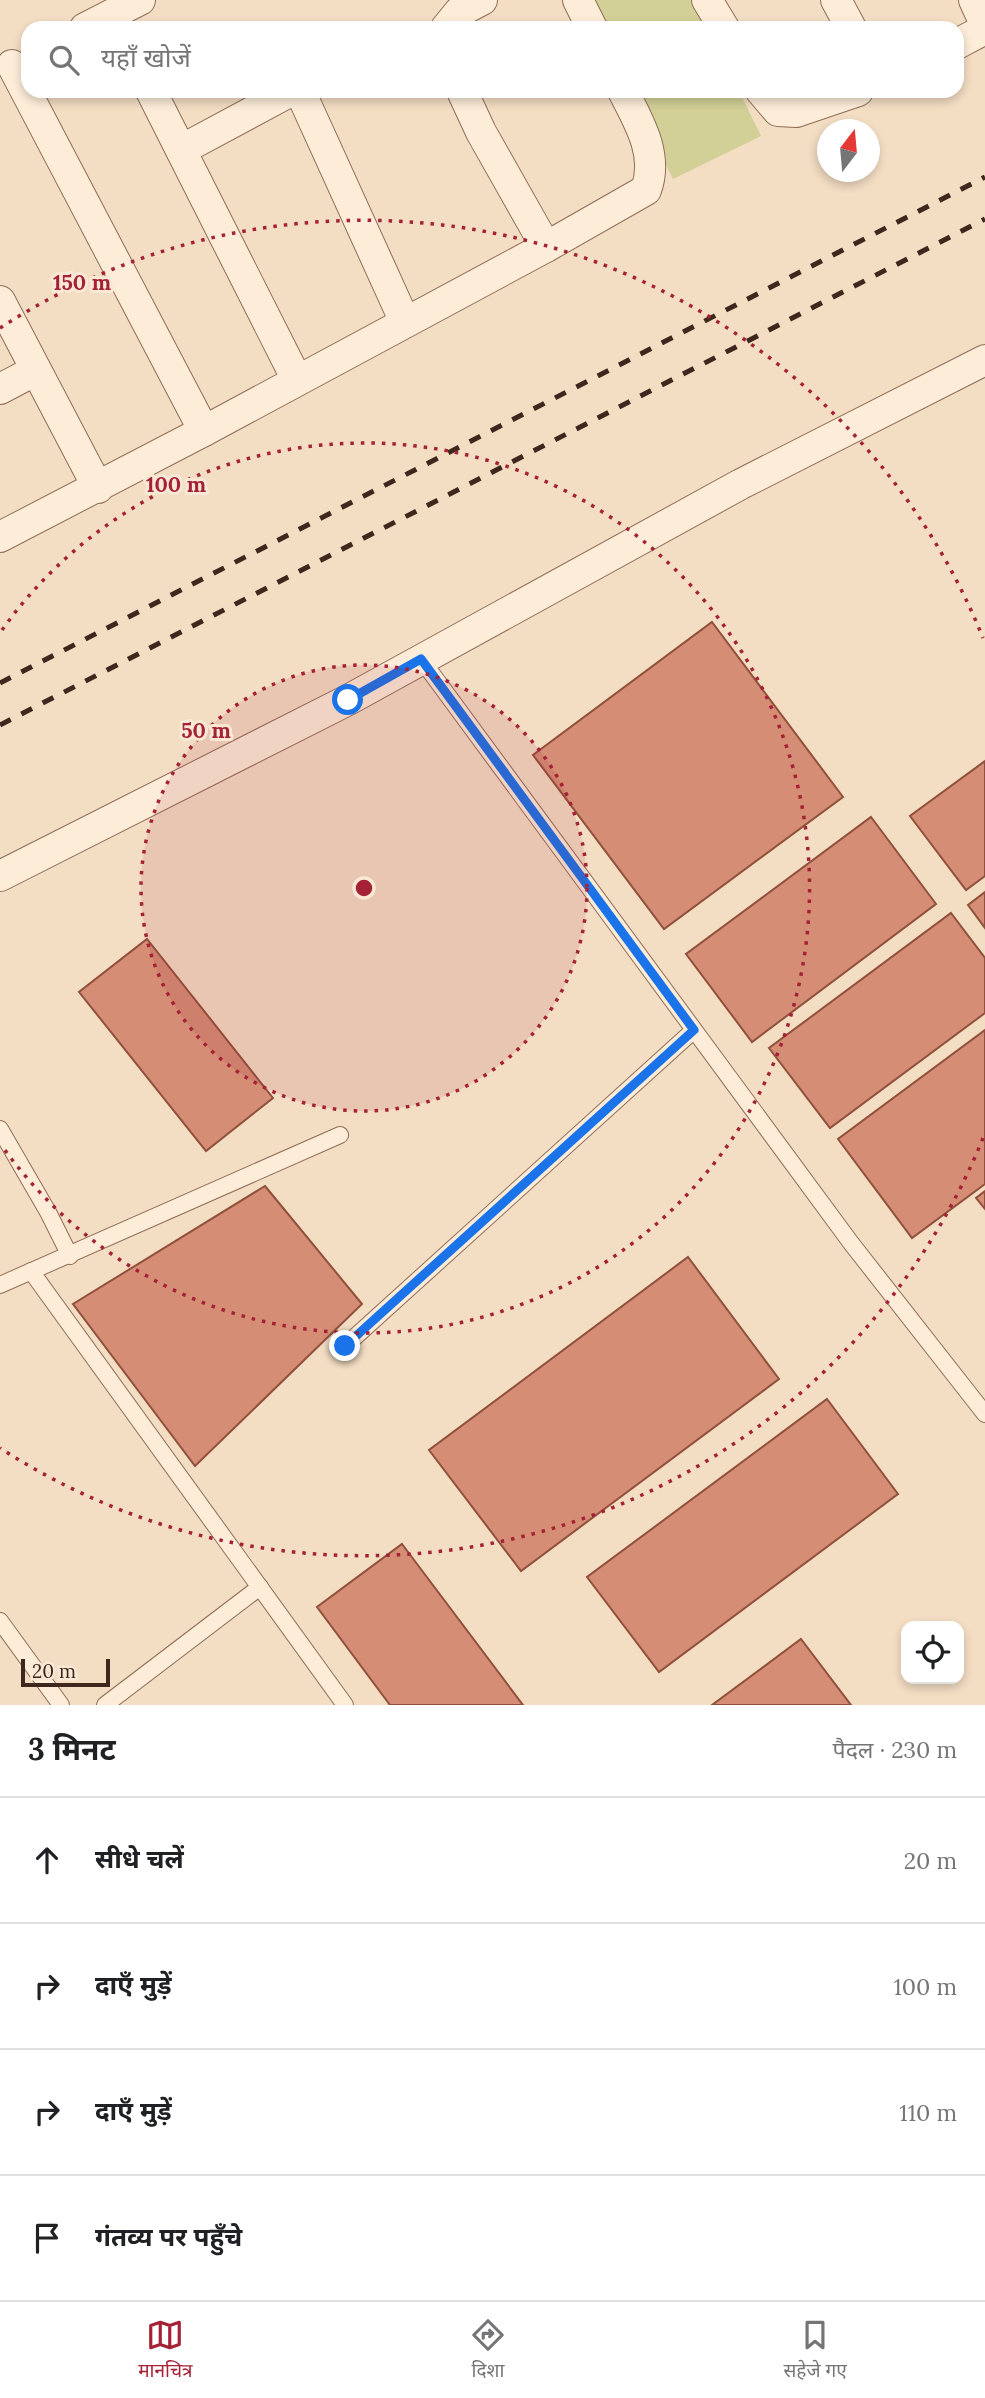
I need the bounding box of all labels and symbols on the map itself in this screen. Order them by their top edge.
north arrow [817,119,880,182]
text: 150 m [53,269,111,296]
text: 100 m [146,471,206,498]
route start [332,684,363,715]
text: 50 m [181,717,231,744]
centre of rings [352,876,376,900]
route end [329,1330,360,1361]
scale bar [21,1656,110,1688]

